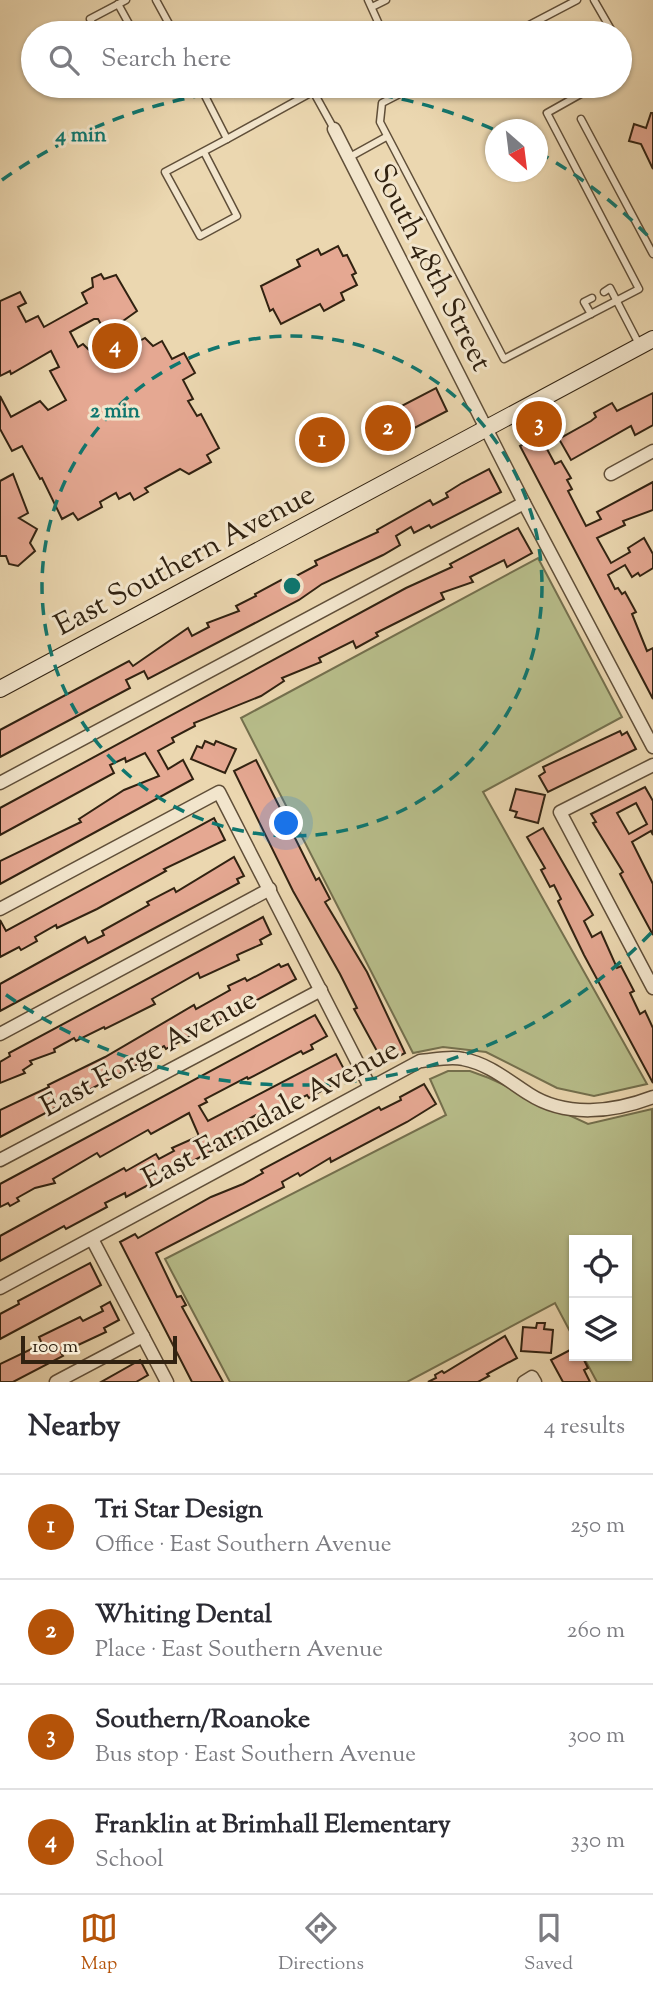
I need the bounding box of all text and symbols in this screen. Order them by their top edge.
search box [21,21,632,98]
icon: search [45,41,83,79]
text: Search here [101,41,231,78]
north arrow [485,119,548,182]
text: 4 min [55,121,107,151]
street label: South 48th Street [360,157,502,379]
pin: 4 [92,320,138,372]
text: 2 min [90,397,141,427]
pin: 3 [516,398,562,450]
pin: 2 [365,402,411,454]
pin: 1 [299,414,345,466]
street label: East Southern Avenue [47,474,323,648]
centre of rings [280,574,304,598]
your location [269,806,303,840]
street label: East Forge Avenue [33,979,265,1129]
street label: East Farmdale Avenue [135,1029,407,1201]
map controls [569,1235,632,1361]
button: locate [569,1235,632,1298]
button: layers [569,1298,632,1361]
scale bar [21,1333,177,1365]
text: 100 m [32,1334,78,1361]
text: Nearby [28,1406,120,1449]
text: 4 results [544,1411,625,1444]
text: Tri Star Design [95,1492,263,1529]
text: 1 [47,1510,55,1543]
text: 250 m [570,1510,625,1543]
text: Office · East Southern Avenue [95,1529,391,1562]
text: Whiting Dental [95,1597,272,1634]
text: 2 [46,1615,56,1648]
text: 260 m [567,1615,625,1648]
text: Place · East Southern Avenue [95,1634,383,1667]
text: Southern/Roanoke [95,1702,310,1739]
text: 3 [46,1720,56,1753]
text: 300 m [568,1720,625,1753]
text: Bus stop · East Southern Avenue [95,1739,416,1772]
text: Franklin at Brimhall Elementary [95,1807,451,1844]
text: 4 [45,1825,57,1858]
text: 330 m [571,1825,625,1858]
text: School [95,1844,164,1877]
tab: Map [80,1909,118,1978]
tab: Directions [278,1909,364,1978]
tab: Saved [524,1909,573,1978]

